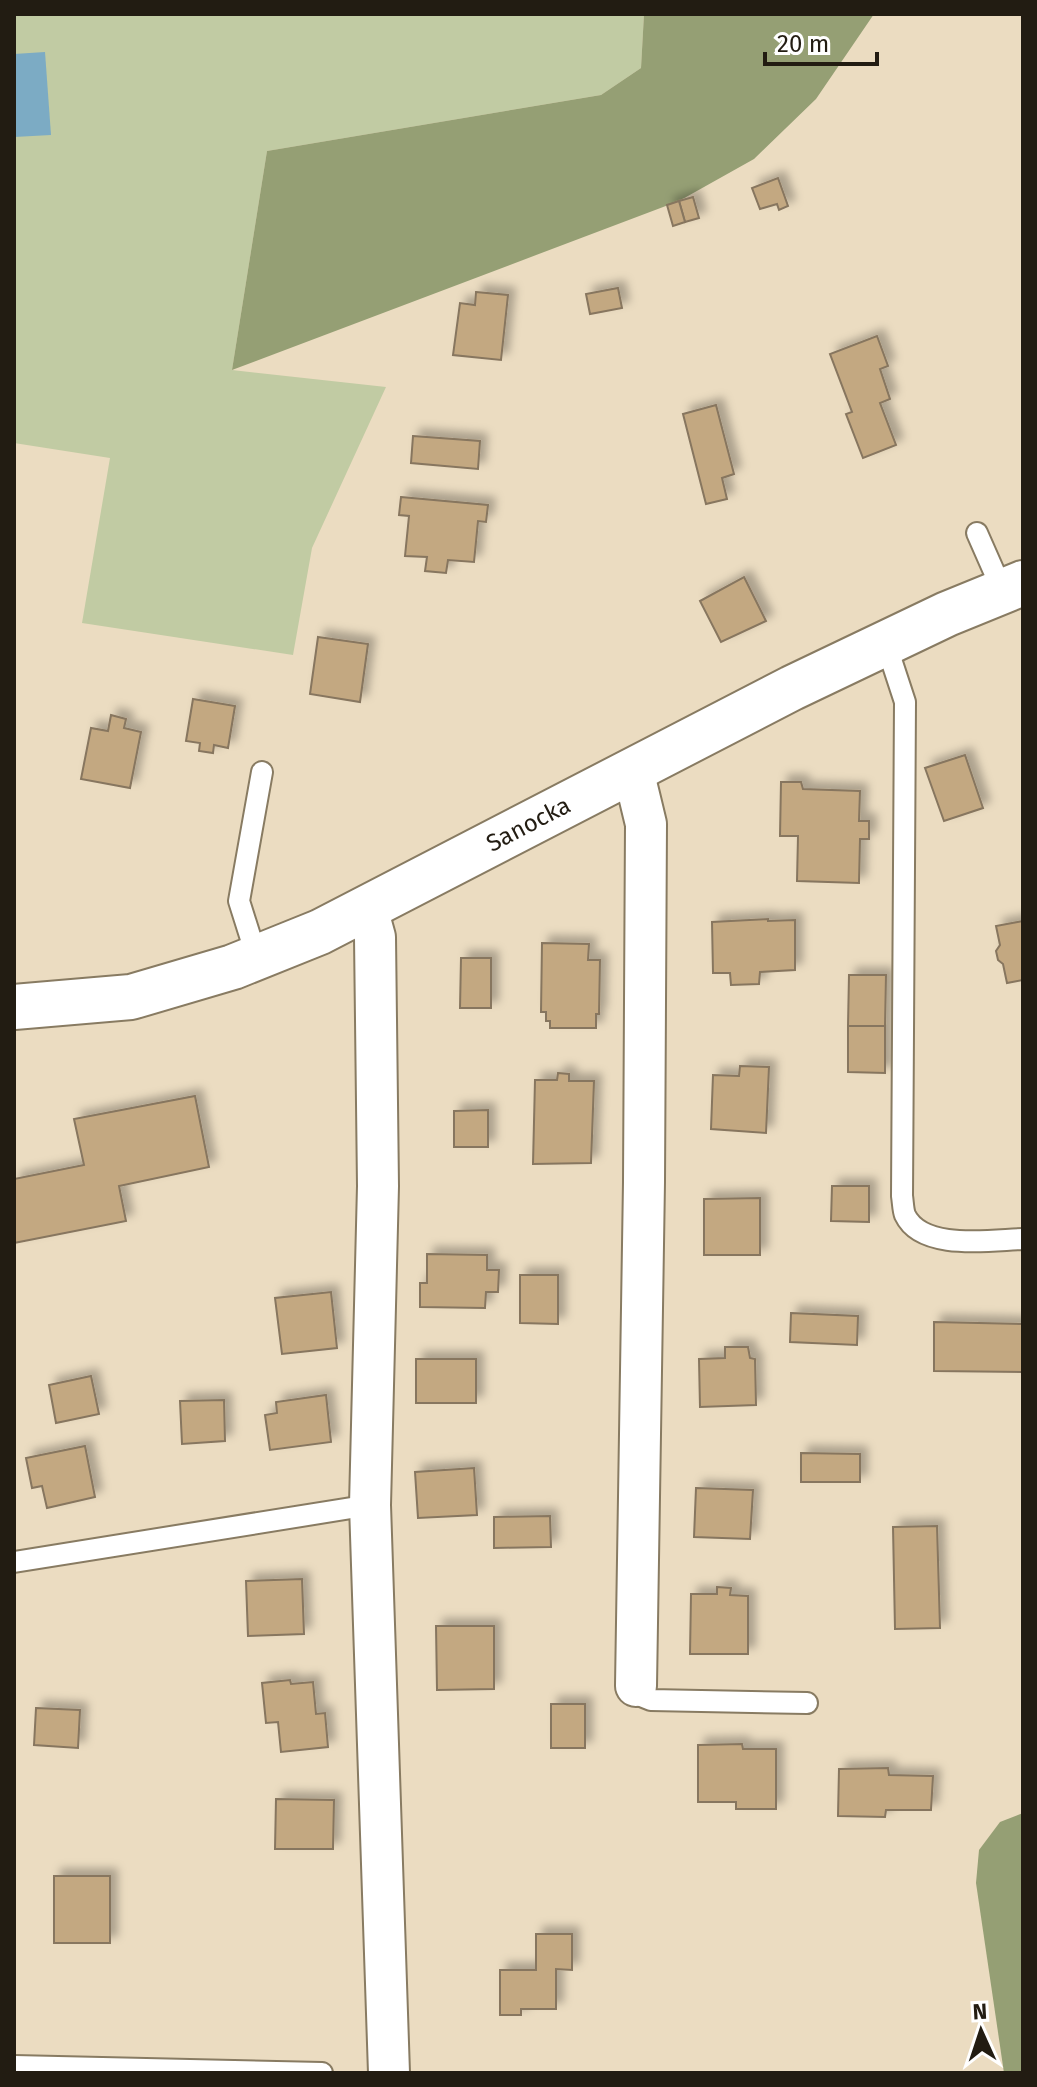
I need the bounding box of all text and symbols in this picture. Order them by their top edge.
scale bar [765,16,877,66]
text: 20 m [777,30,829,58]
street label: Sanocka [482,791,575,858]
north arrow [941,1991,1021,2071]
text: N [972,1998,988,2025]

